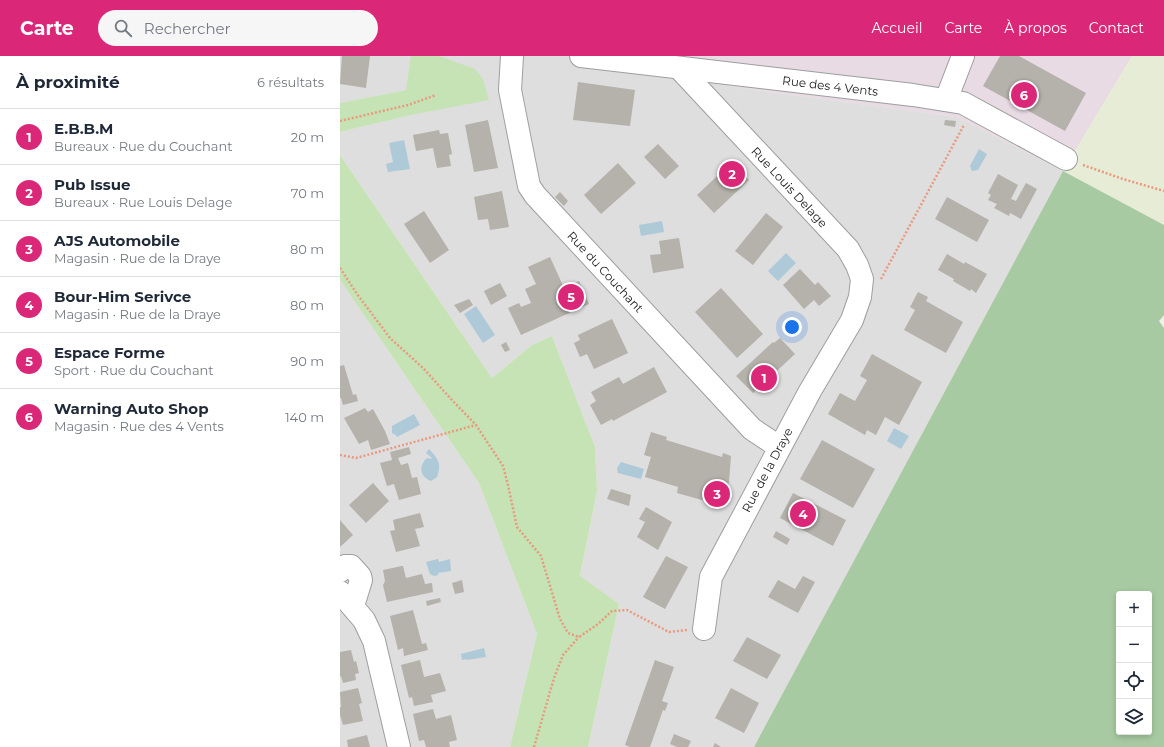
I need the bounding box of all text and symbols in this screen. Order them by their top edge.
search box [98,10,378,46]
text: Carte [20,17,74,40]
icon: search [112,17,134,39]
text: Rechercher [144,19,231,38]
text: Accueil [872,19,923,37]
text: Carte [945,19,982,37]
text: À propos [1004,19,1067,37]
text: Contact [1089,19,1144,37]
text: À proximité [16,72,120,92]
street label: Rue des 4 Vents [781,72,879,98]
text: 6 résultats [257,74,324,90]
pin: 6 [1011,80,1037,110]
text: E.B.B.M [54,119,113,138]
text: 1 [26,129,32,145]
text: 20 m [291,129,324,145]
text: Bureaux · Rue du Couchant [54,138,233,154]
street label: Rue Louis Delage [749,143,831,230]
pin: 2 [719,159,745,189]
text: Pub Issue [54,175,131,194]
text: 2 [25,185,33,201]
text: 70 m [291,185,324,201]
text: Bureaux · Rue Louis Delage [54,194,232,210]
street label: Rue du Couchant [565,228,647,315]
text: AJS Automobile [54,231,180,250]
text: 3 [25,241,33,257]
text: 80 m [290,241,324,257]
text: Magasin · Rue de la Draye [54,250,221,266]
pin: 5 [558,282,584,312]
text: Bour-Him Serivce [54,287,191,306]
text: 4 [25,297,33,313]
text: 80 m [290,297,324,313]
text: Magasin · Rue de la Draye [54,306,221,322]
your location [782,317,802,337]
text: Espace Forme [54,343,165,362]
text: 5 [25,353,33,369]
text: 90 m [290,353,324,369]
text: Sport · Rue du Couchant [54,362,214,378]
pin: 1 [751,363,777,393]
text: Warning Auto Shop [54,399,209,418]
text: 6 [25,409,33,425]
text: 140 m [285,409,324,425]
text: Magasin · Rue des 4 Vents [54,418,224,434]
street label: Rue de la Draye [738,425,796,515]
pin: 3 [704,479,730,509]
pin: 4 [790,499,816,529]
map controls [1116,591,1152,735]
button: + [1116,591,1152,627]
button: − [1116,627,1152,663]
button: locate [1116,663,1152,699]
button: layers [1116,699,1152,735]

